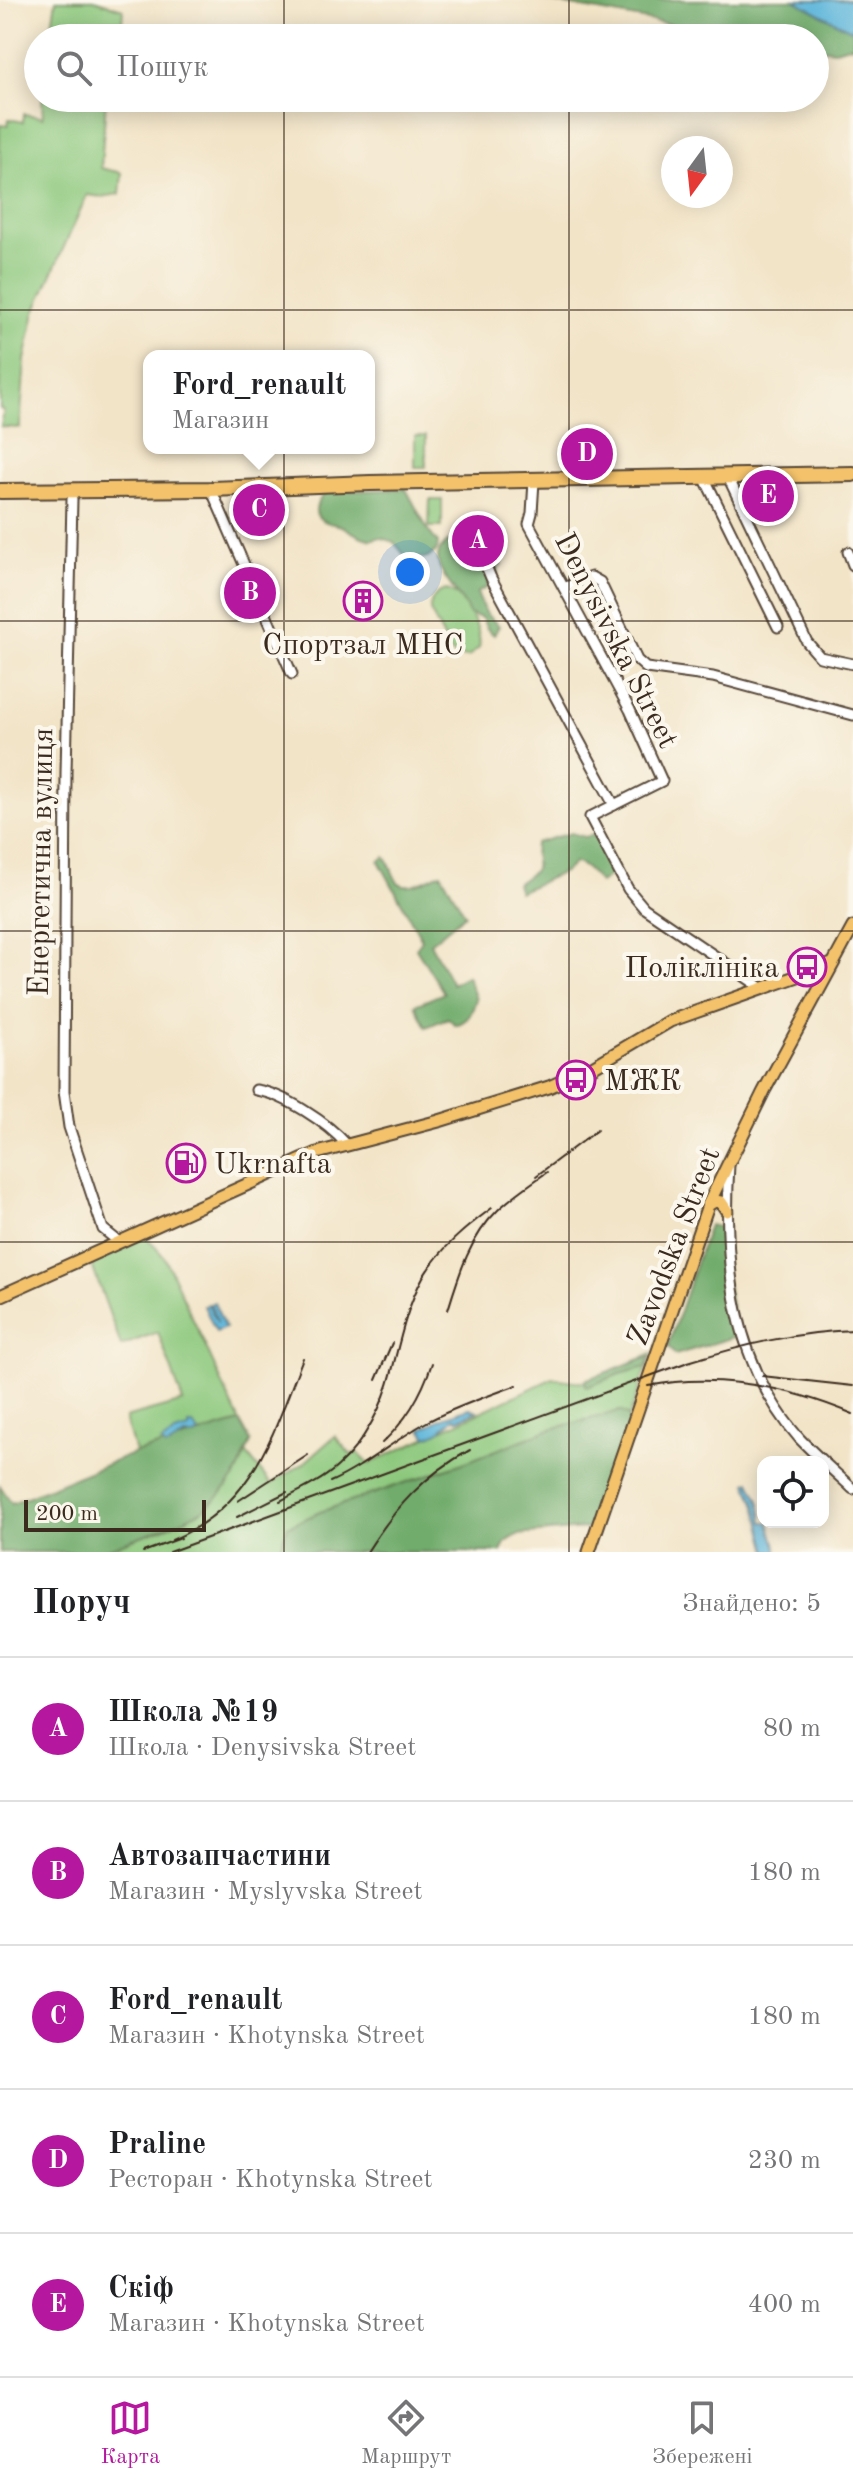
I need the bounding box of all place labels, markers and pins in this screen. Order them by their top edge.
pin: D [561,424,613,484]
pin: E [742,466,794,526]
pin: C [233,480,285,540]
pin: A [452,511,504,571]
pin: B [224,563,276,623]
building icon: Спортзал МНС [342,580,384,622]
place label: Спортзал МНС [262,631,464,661]
bus stop icon: Поліклініка [786,946,828,988]
place label: Поліклініка [625,954,779,984]
bus stop icon: МЖК [555,1059,597,1101]
place label: МЖК [604,1067,681,1097]
fuel station icon: Ukrnafta [165,1142,207,1184]
place label: Ukrnafta [214,1150,332,1180]

